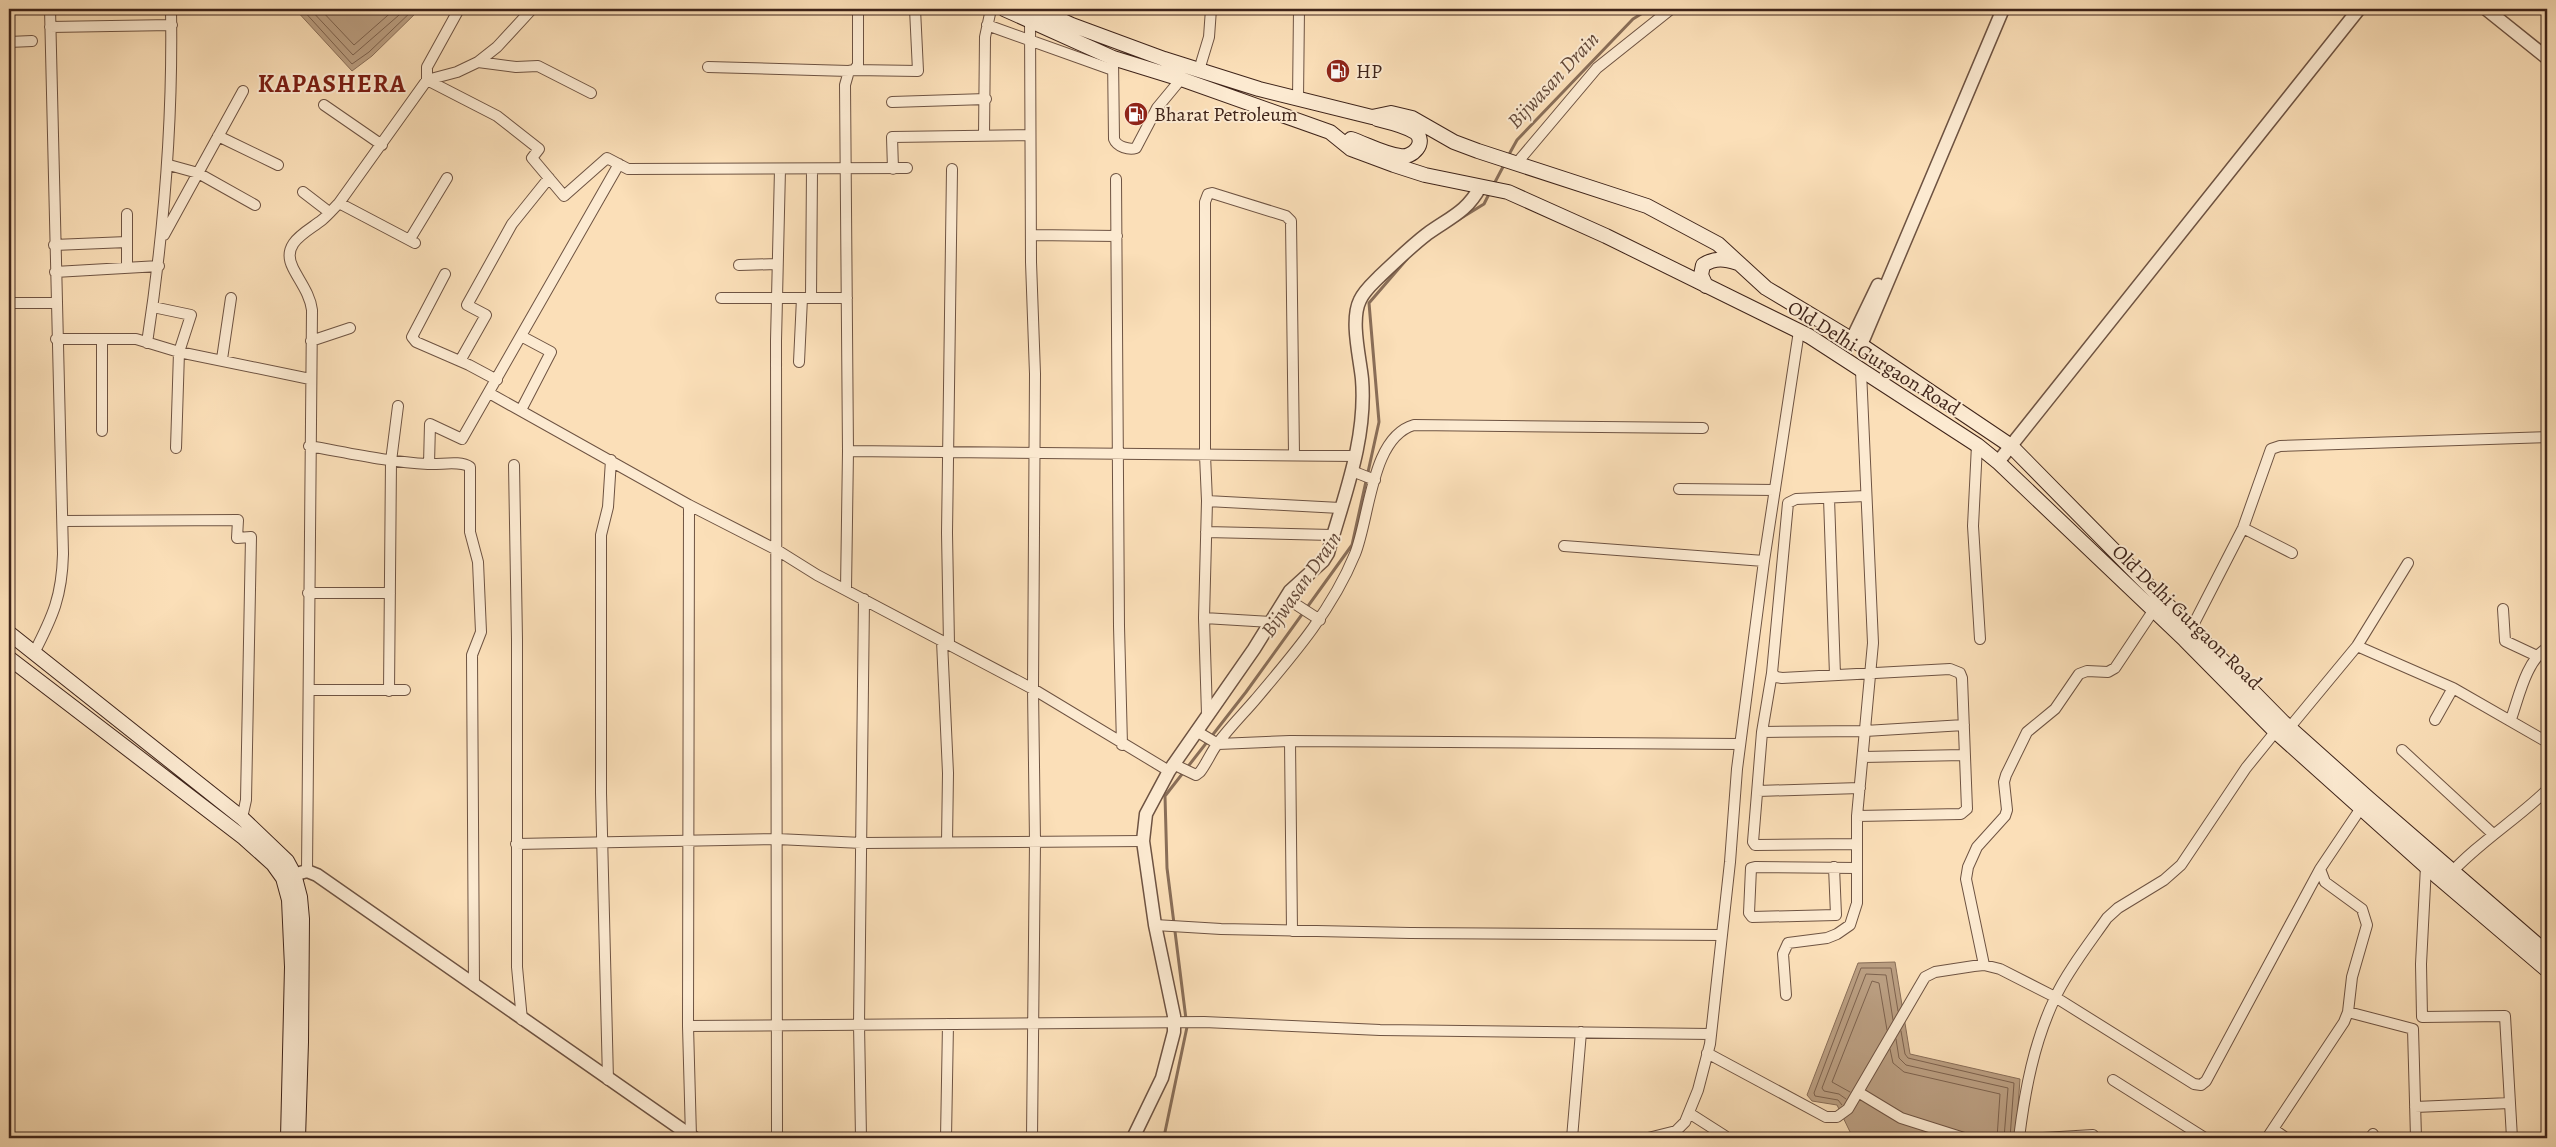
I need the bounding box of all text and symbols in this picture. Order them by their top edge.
water label: Bijwasan Drain [1501,25,1605,135]
fuel station icon: HP [1325,58,1351,84]
place label: HP [1356,58,1382,85]
district label: KAPASHERA [258,67,406,101]
fuel station icon: Bharat Petroleum [1123,101,1149,127]
place label: Bharat Petroleum [1154,101,1298,128]
street label: Old Delhi Gurgaon Road [1783,294,1966,422]
water label: Bijwasan Drain [1254,526,1348,642]
street label: Old Delhi Gurgaon Road [2106,538,2268,696]

